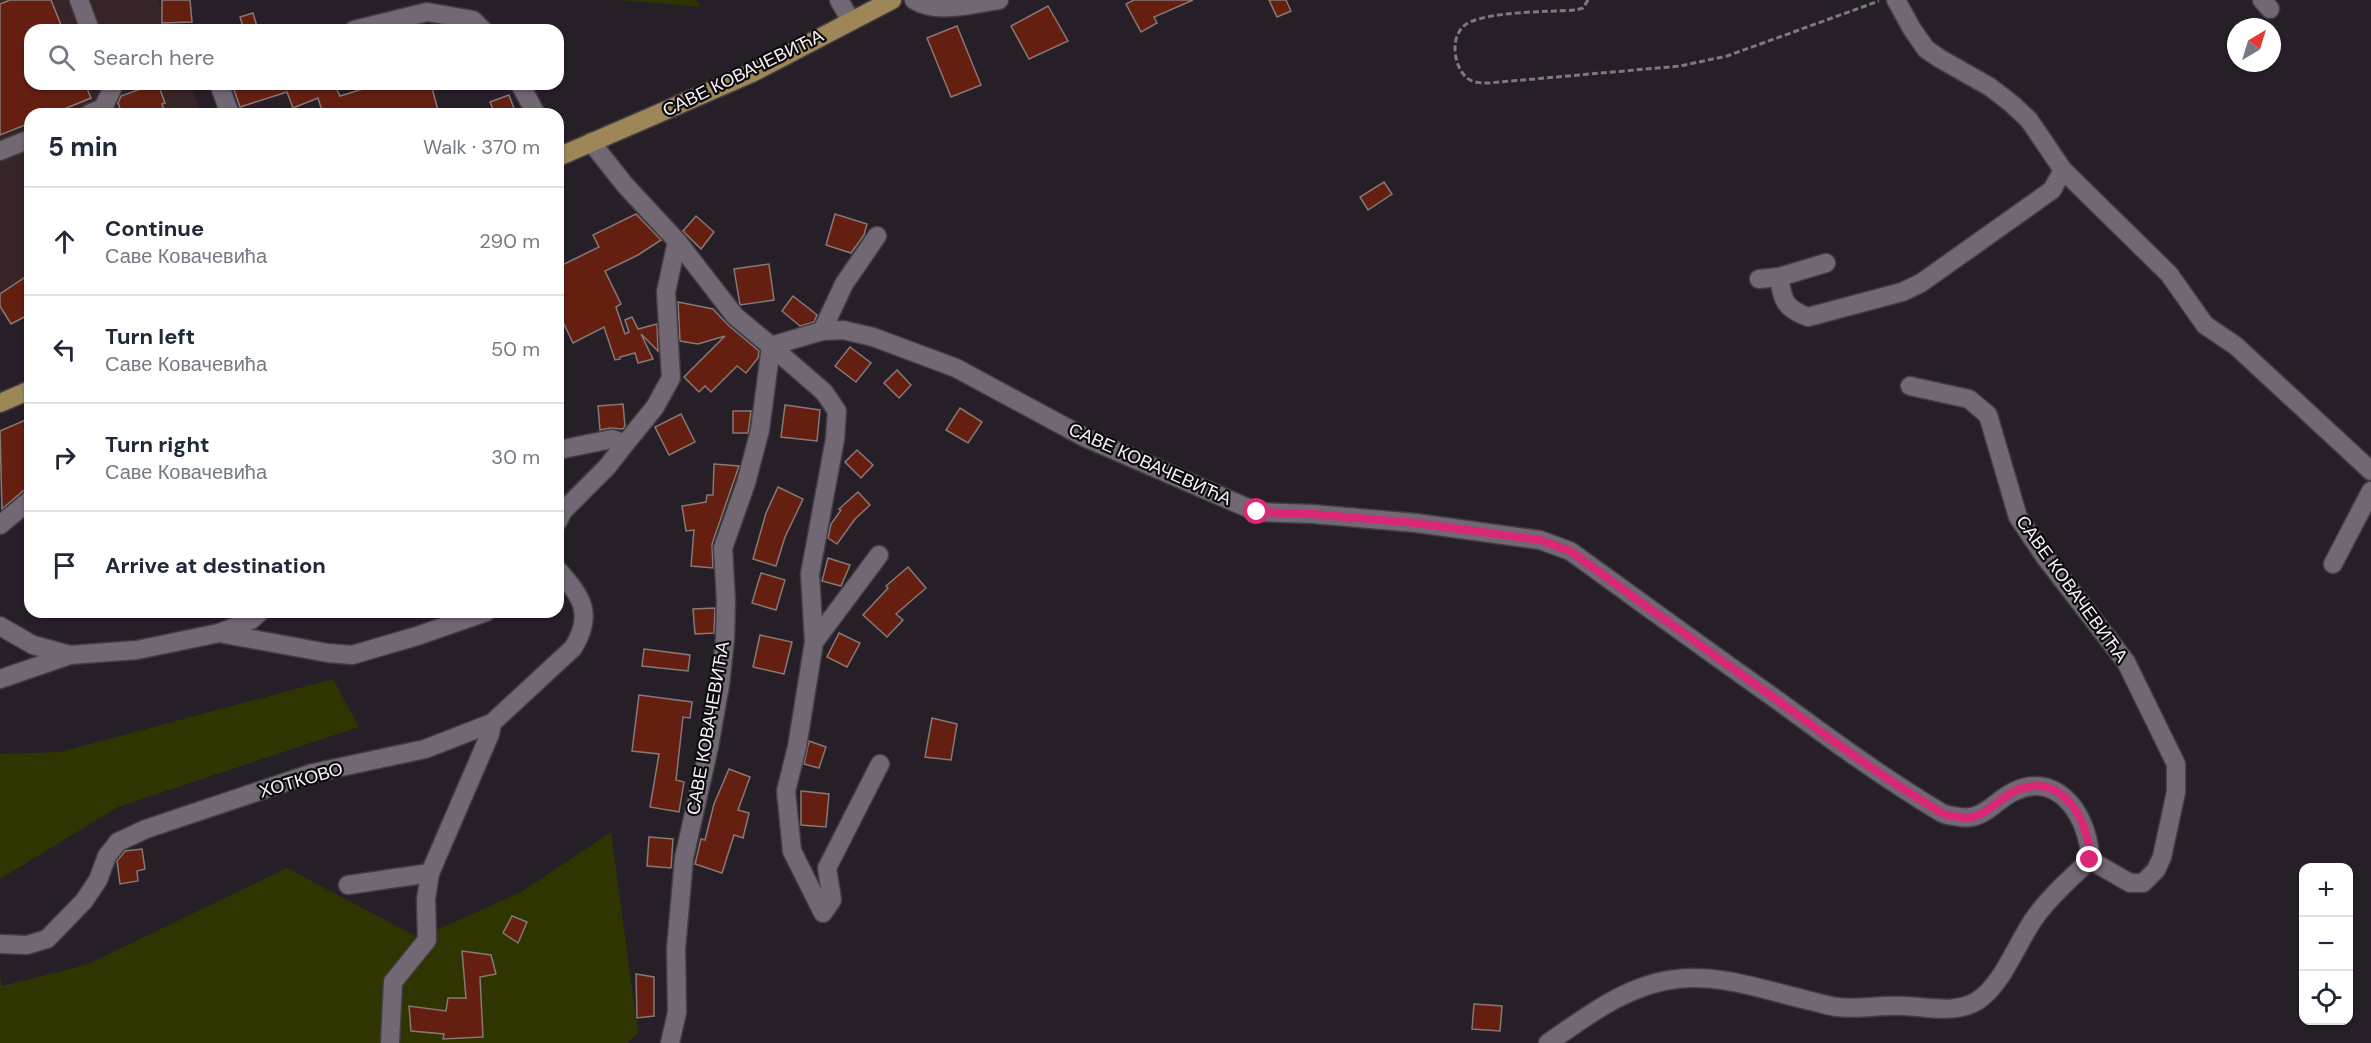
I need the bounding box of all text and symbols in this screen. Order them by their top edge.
north arrow [2227,18,2281,72]
search box [24,24,564,90]
street label: САВЕ КОВАЧЕВИЋА [659,24,827,122]
icon: search [45,41,78,74]
text: Search here [93,43,214,72]
text: 5 min [48,130,118,164]
text: Walk · 370 m [423,134,540,160]
text: Continue [105,214,204,243]
icon: ahead [48,225,81,258]
text: 290 m [479,228,540,254]
text: Саве Ковачевића [105,243,267,269]
text: Turn left [105,322,195,351]
icon: left [48,333,81,366]
text: 50 m [491,336,540,362]
text: Саве Ковачевића [105,351,267,377]
street label: САВЕ КОВАЧЕВИЋА [1065,417,1235,511]
text: Turn right [105,430,210,459]
icon: right [48,441,81,474]
text: 30 m [491,444,540,470]
text: Саве Ковачевића [105,459,267,485]
route start [1243,498,1269,524]
street label: САВЕ КОВАЧЕВИЋА [2011,511,2133,667]
icon: arrive [48,549,81,582]
text: Arrive at destination [105,551,326,580]
street label: САВЕ КОВАЧЕВИЋА [681,639,735,817]
street label: ХОТКОВО [256,757,346,803]
route end [2076,846,2102,872]
map controls [2299,863,2353,1025]
button: + [2299,863,2353,917]
button: − [2299,917,2353,971]
button: locate [2299,971,2353,1025]

